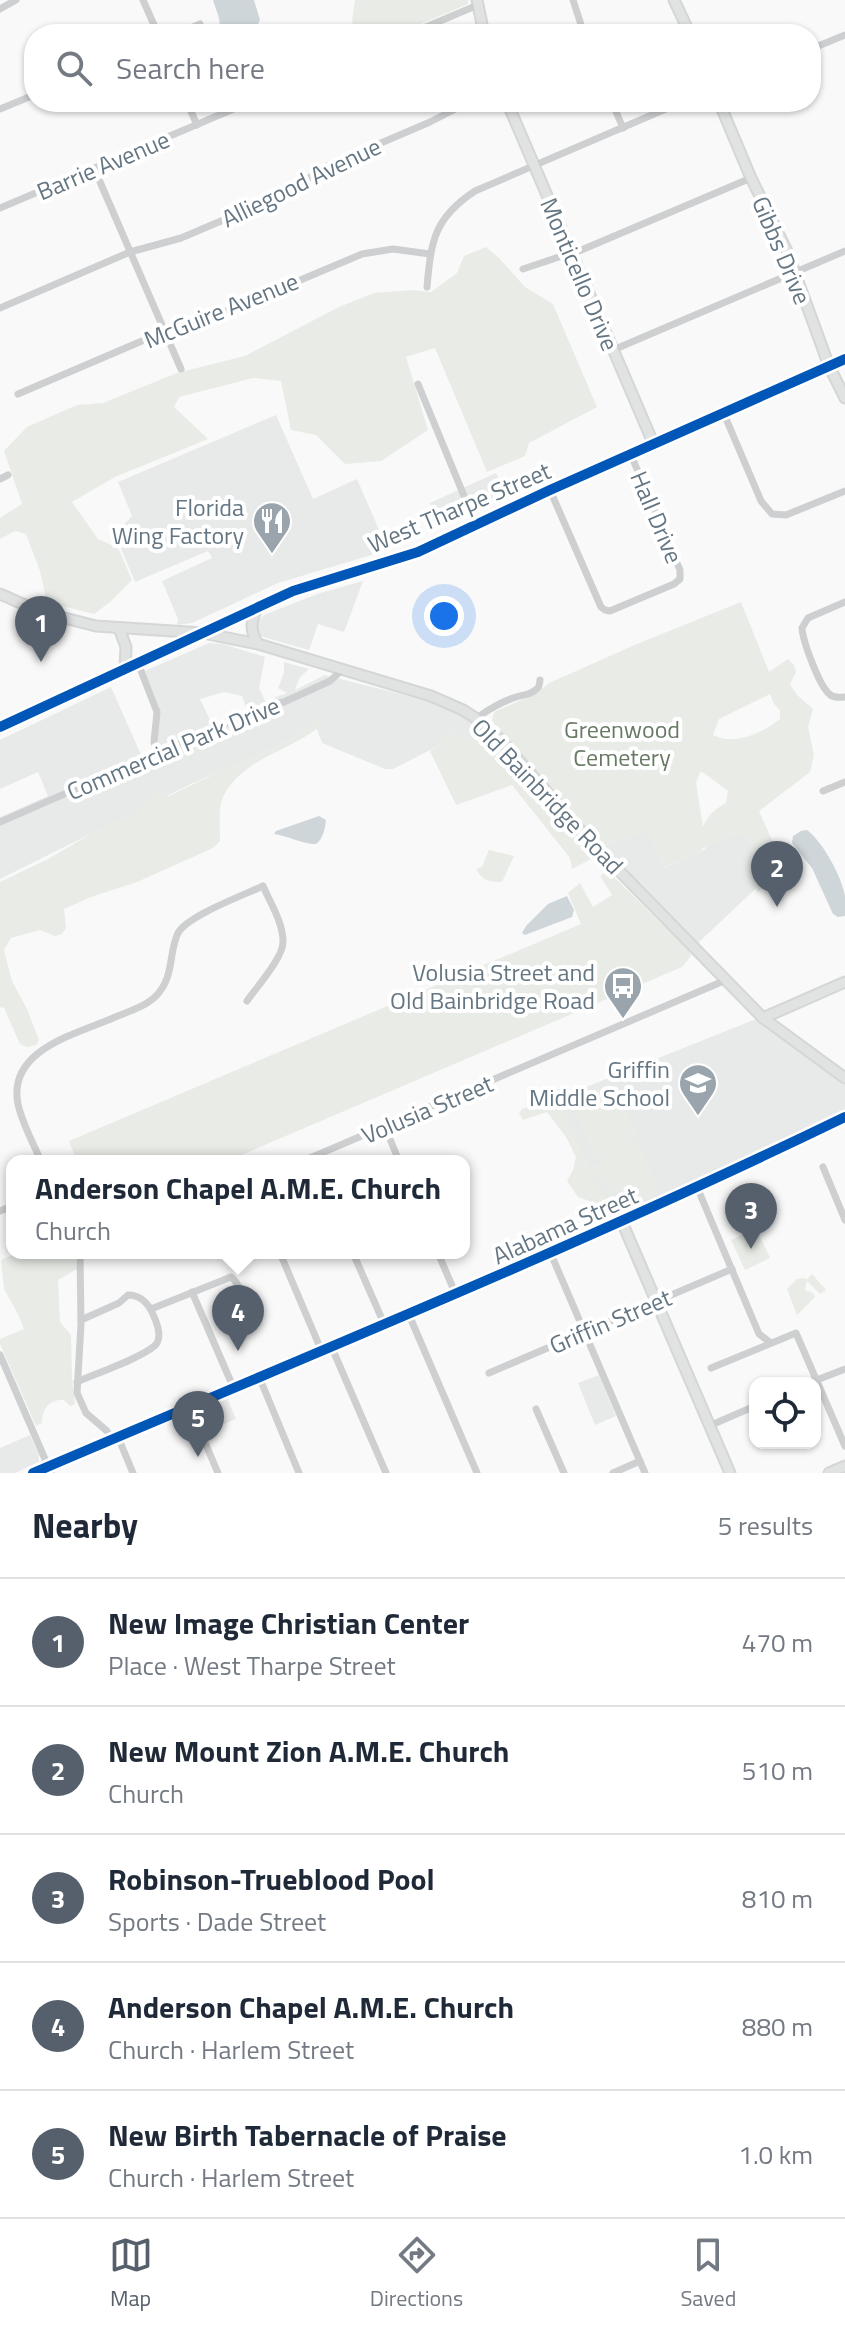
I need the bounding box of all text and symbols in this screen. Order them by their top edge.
search box [24,24,821,112]
text: Search here [116,45,265,91]
icon: search [52,46,96,90]
street label: Barrie Avenue [31,121,175,209]
street label: Alliegood Avenue [215,128,387,236]
street label: Gibbs Drive [743,190,821,310]
street label: Monticello Drive [532,192,628,356]
street label: McGuire Avenue [138,263,304,357]
street label: West Tharpe Street [362,452,557,562]
street label: Hall Drive [621,465,693,569]
place label: Florida Wing Factory [112,489,244,553]
restaurant icon: Florida Wing Factory [251,500,293,555]
pin: 1 [15,596,67,662]
your location [424,596,464,636]
street label: Commercial Park Drive [61,687,285,809]
street label: Old Bainbridge Road [464,710,632,882]
park label: Greenwood Cemetery [564,711,680,775]
pin: 2 [751,841,803,907]
place label: Volusia Street and Old Bainbridge Road [390,954,595,1018]
bus stop icon: Volusia Street and Old Bainbridge Road [602,965,644,1020]
place label: Griffin Middle School [529,1051,670,1115]
school or university icon: Griffin Middle School [677,1062,719,1117]
street label: Volusia Street [356,1065,499,1153]
popup [6,1155,470,1259]
text: Anderson Chapel A.M.E. Church [35,1165,441,1211]
street label: Alabama Street [487,1177,644,1273]
pin: 3 [725,1183,777,1249]
text: Church [35,1211,111,1250]
street label: Griffin Street [543,1279,677,1363]
pin: 4 [212,1285,264,1351]
map controls [749,1377,821,1449]
button: locate [749,1377,821,1449]
pin: 5 [172,1391,224,1457]
text: Nearby [32,1499,138,1551]
text: 5 results [718,1506,813,1545]
text: New Image Christian Center [108,1600,469,1646]
text: 1 [51,1623,65,1662]
text: 470 m [742,1623,813,1662]
text: Place · West Tharpe Street [108,1646,396,1685]
text: New Mount Zion A.M.E. Church [108,1728,509,1774]
text: 2 [51,1751,65,1790]
text: 510 m [742,1751,813,1790]
text: Church [108,1774,184,1813]
text: Robinson-Trueblood Pool [108,1856,435,1902]
text: 3 [51,1879,65,1918]
text: 810 m [742,1879,813,1918]
text: Sports · Dade Street [108,1902,326,1941]
text: Anderson Chapel A.M.E. Church [108,1984,514,2030]
text: 4 [51,2007,65,2046]
text: 880 m [742,2007,813,2046]
text: Church · Harlem Street [108,2030,354,2069]
text: New Birth Tabernacle of Praise [108,2112,507,2158]
text: 5 [51,2135,65,2174]
text: 1.0 km [738,2135,813,2174]
text: Church · Harlem Street [108,2158,354,2197]
tab: Map [109,2233,153,2315]
tab: Directions [370,2233,463,2315]
tab: Saved [680,2233,736,2315]

